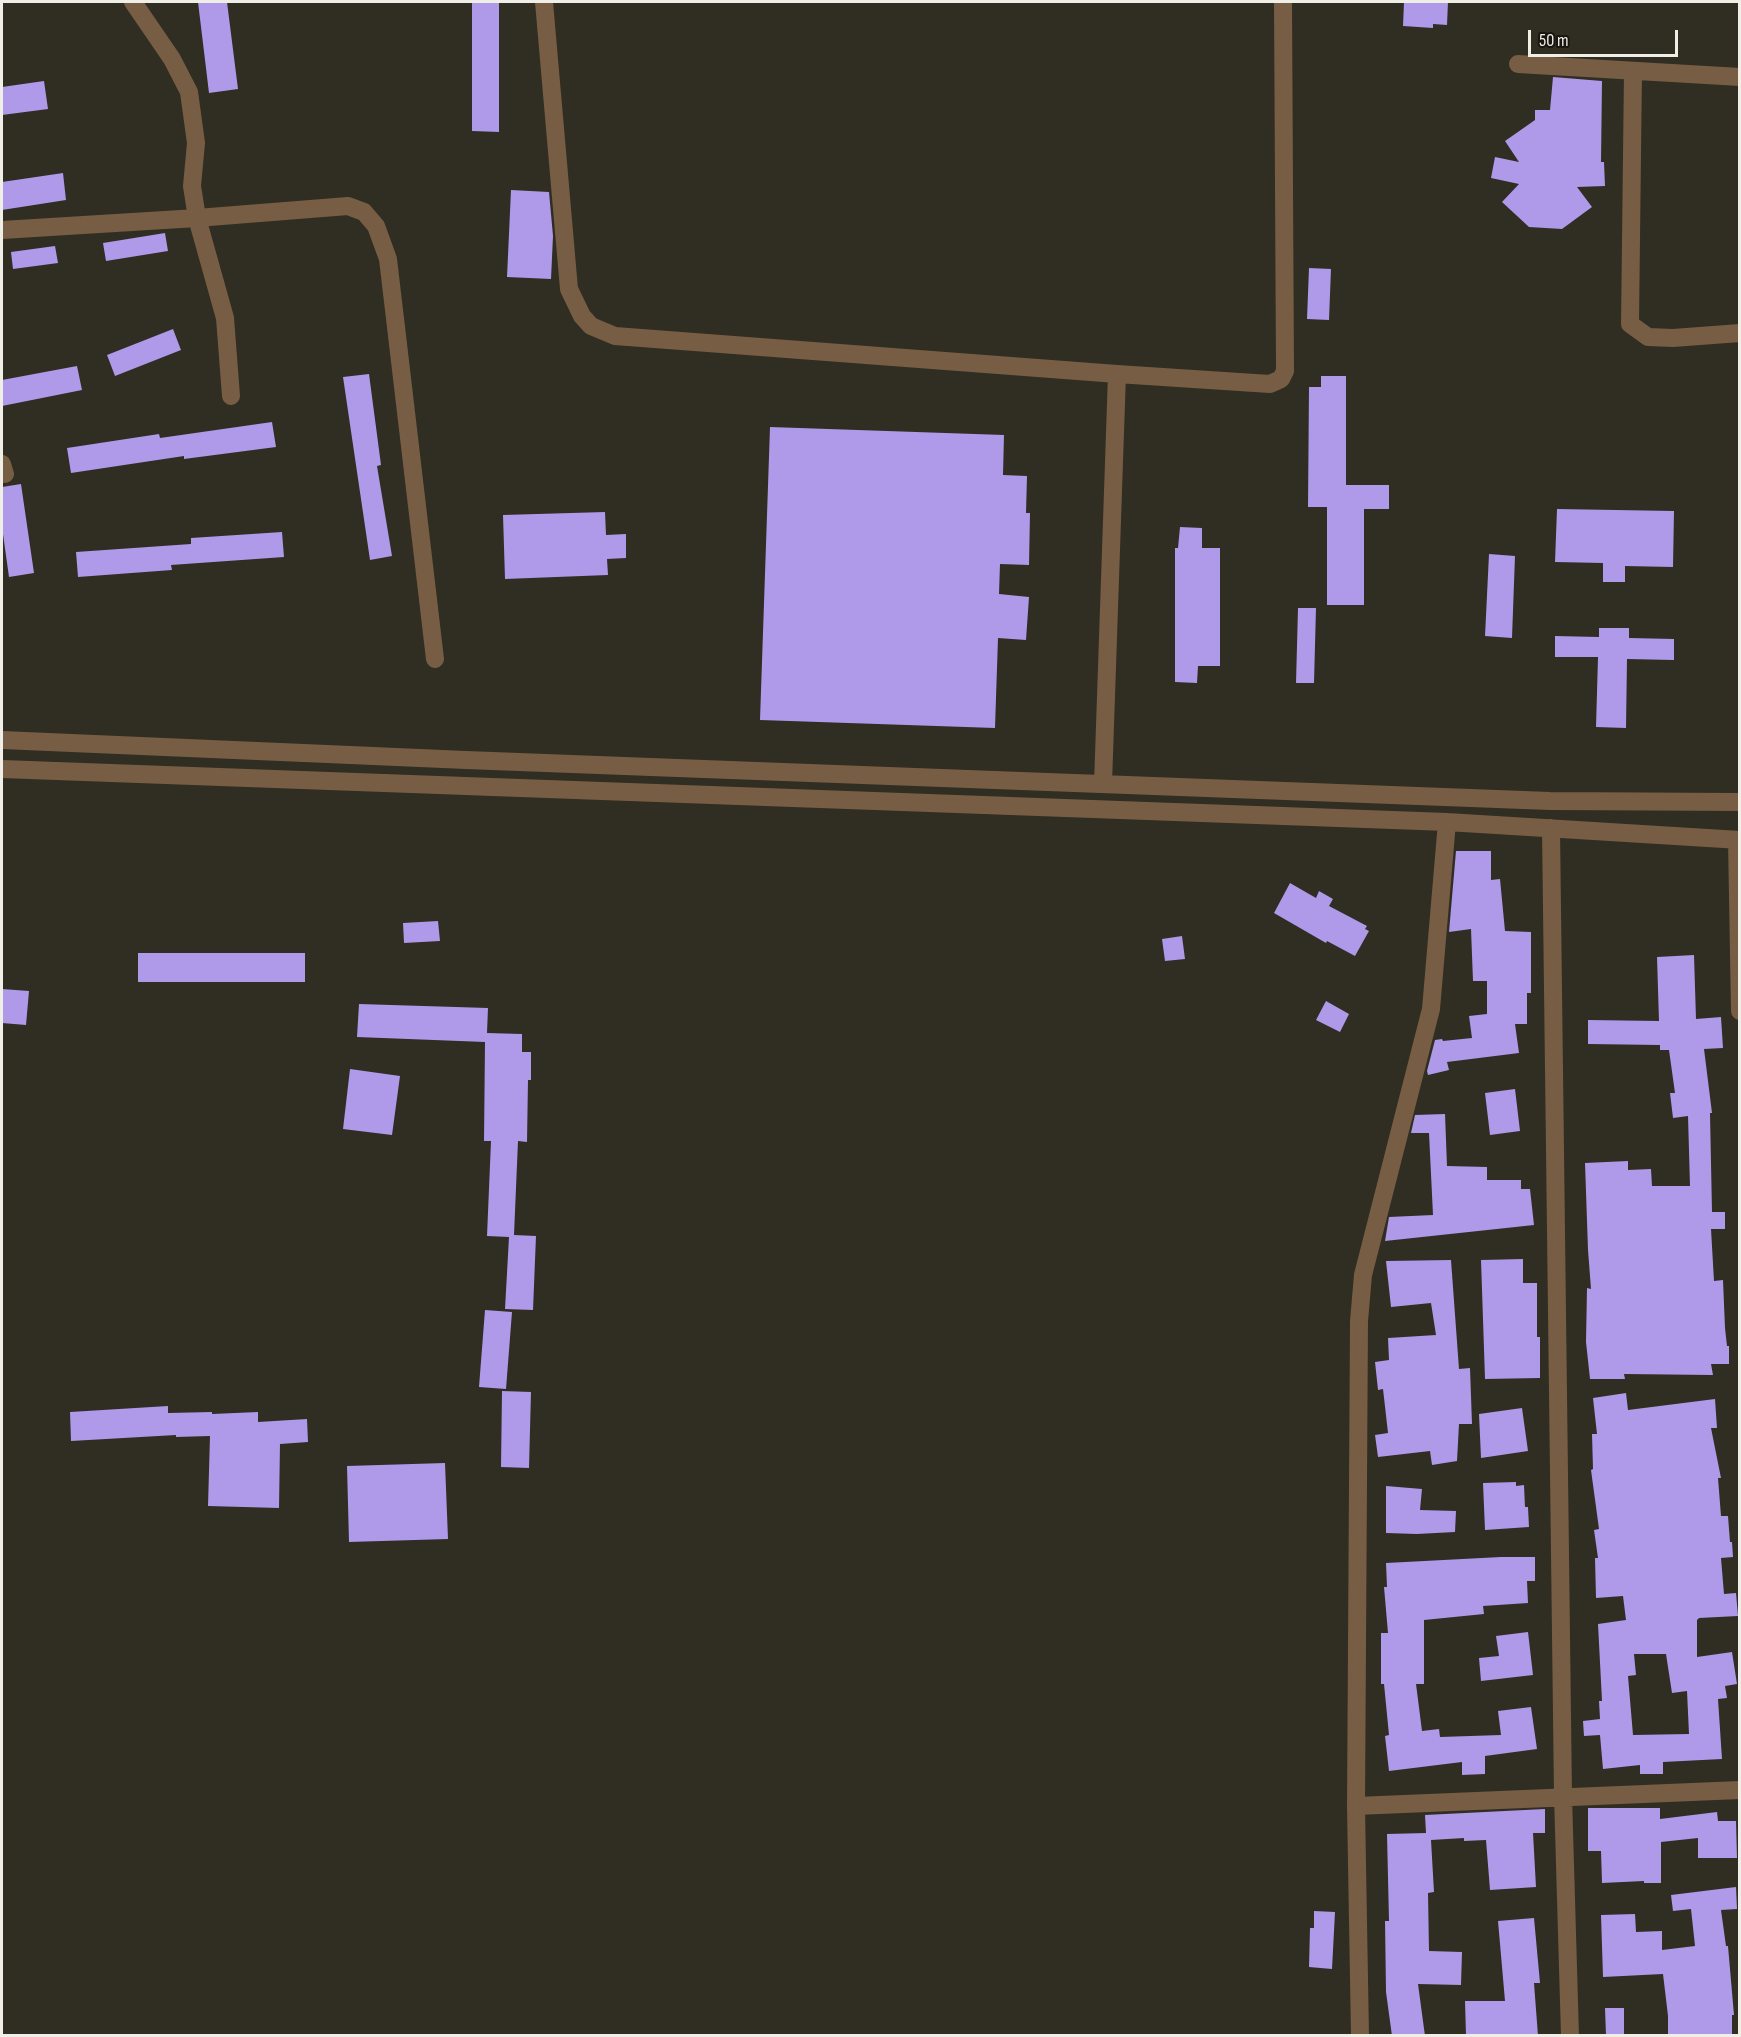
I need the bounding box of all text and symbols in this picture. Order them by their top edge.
scale bar [1531,18,1681,56]
text: 50 m [1539,30,1569,51]

